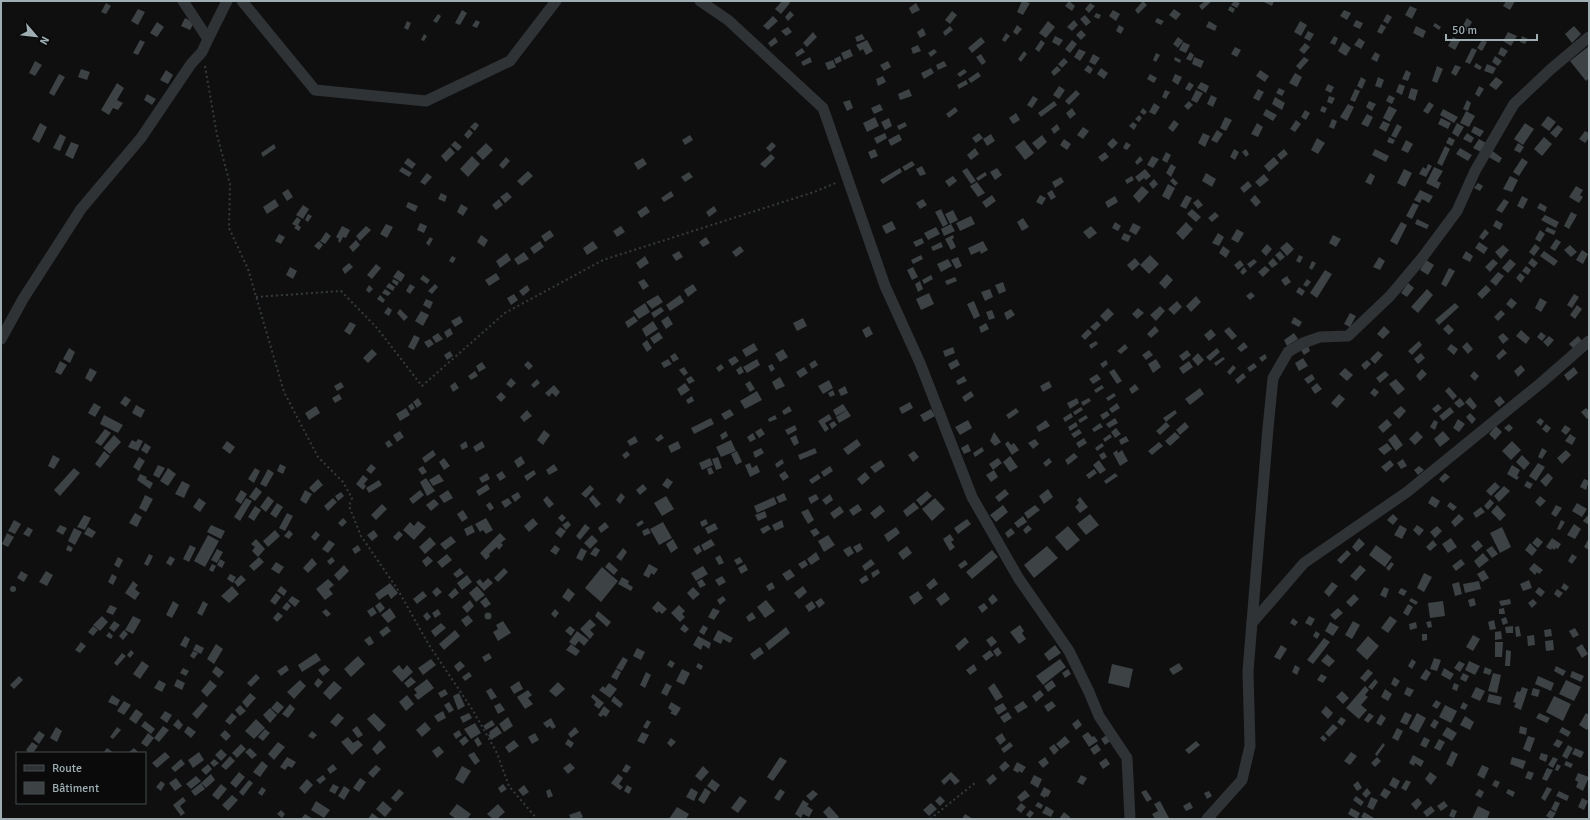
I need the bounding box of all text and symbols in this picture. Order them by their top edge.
north arrow [16,16,56,56]
scale bar [1446,16,1537,42]
text: 50 m [1452,23,1477,38]
text: N [37,34,52,47]
legend [16,752,146,804]
text: Route [52,761,82,776]
text: Bâtiment [52,781,99,796]

